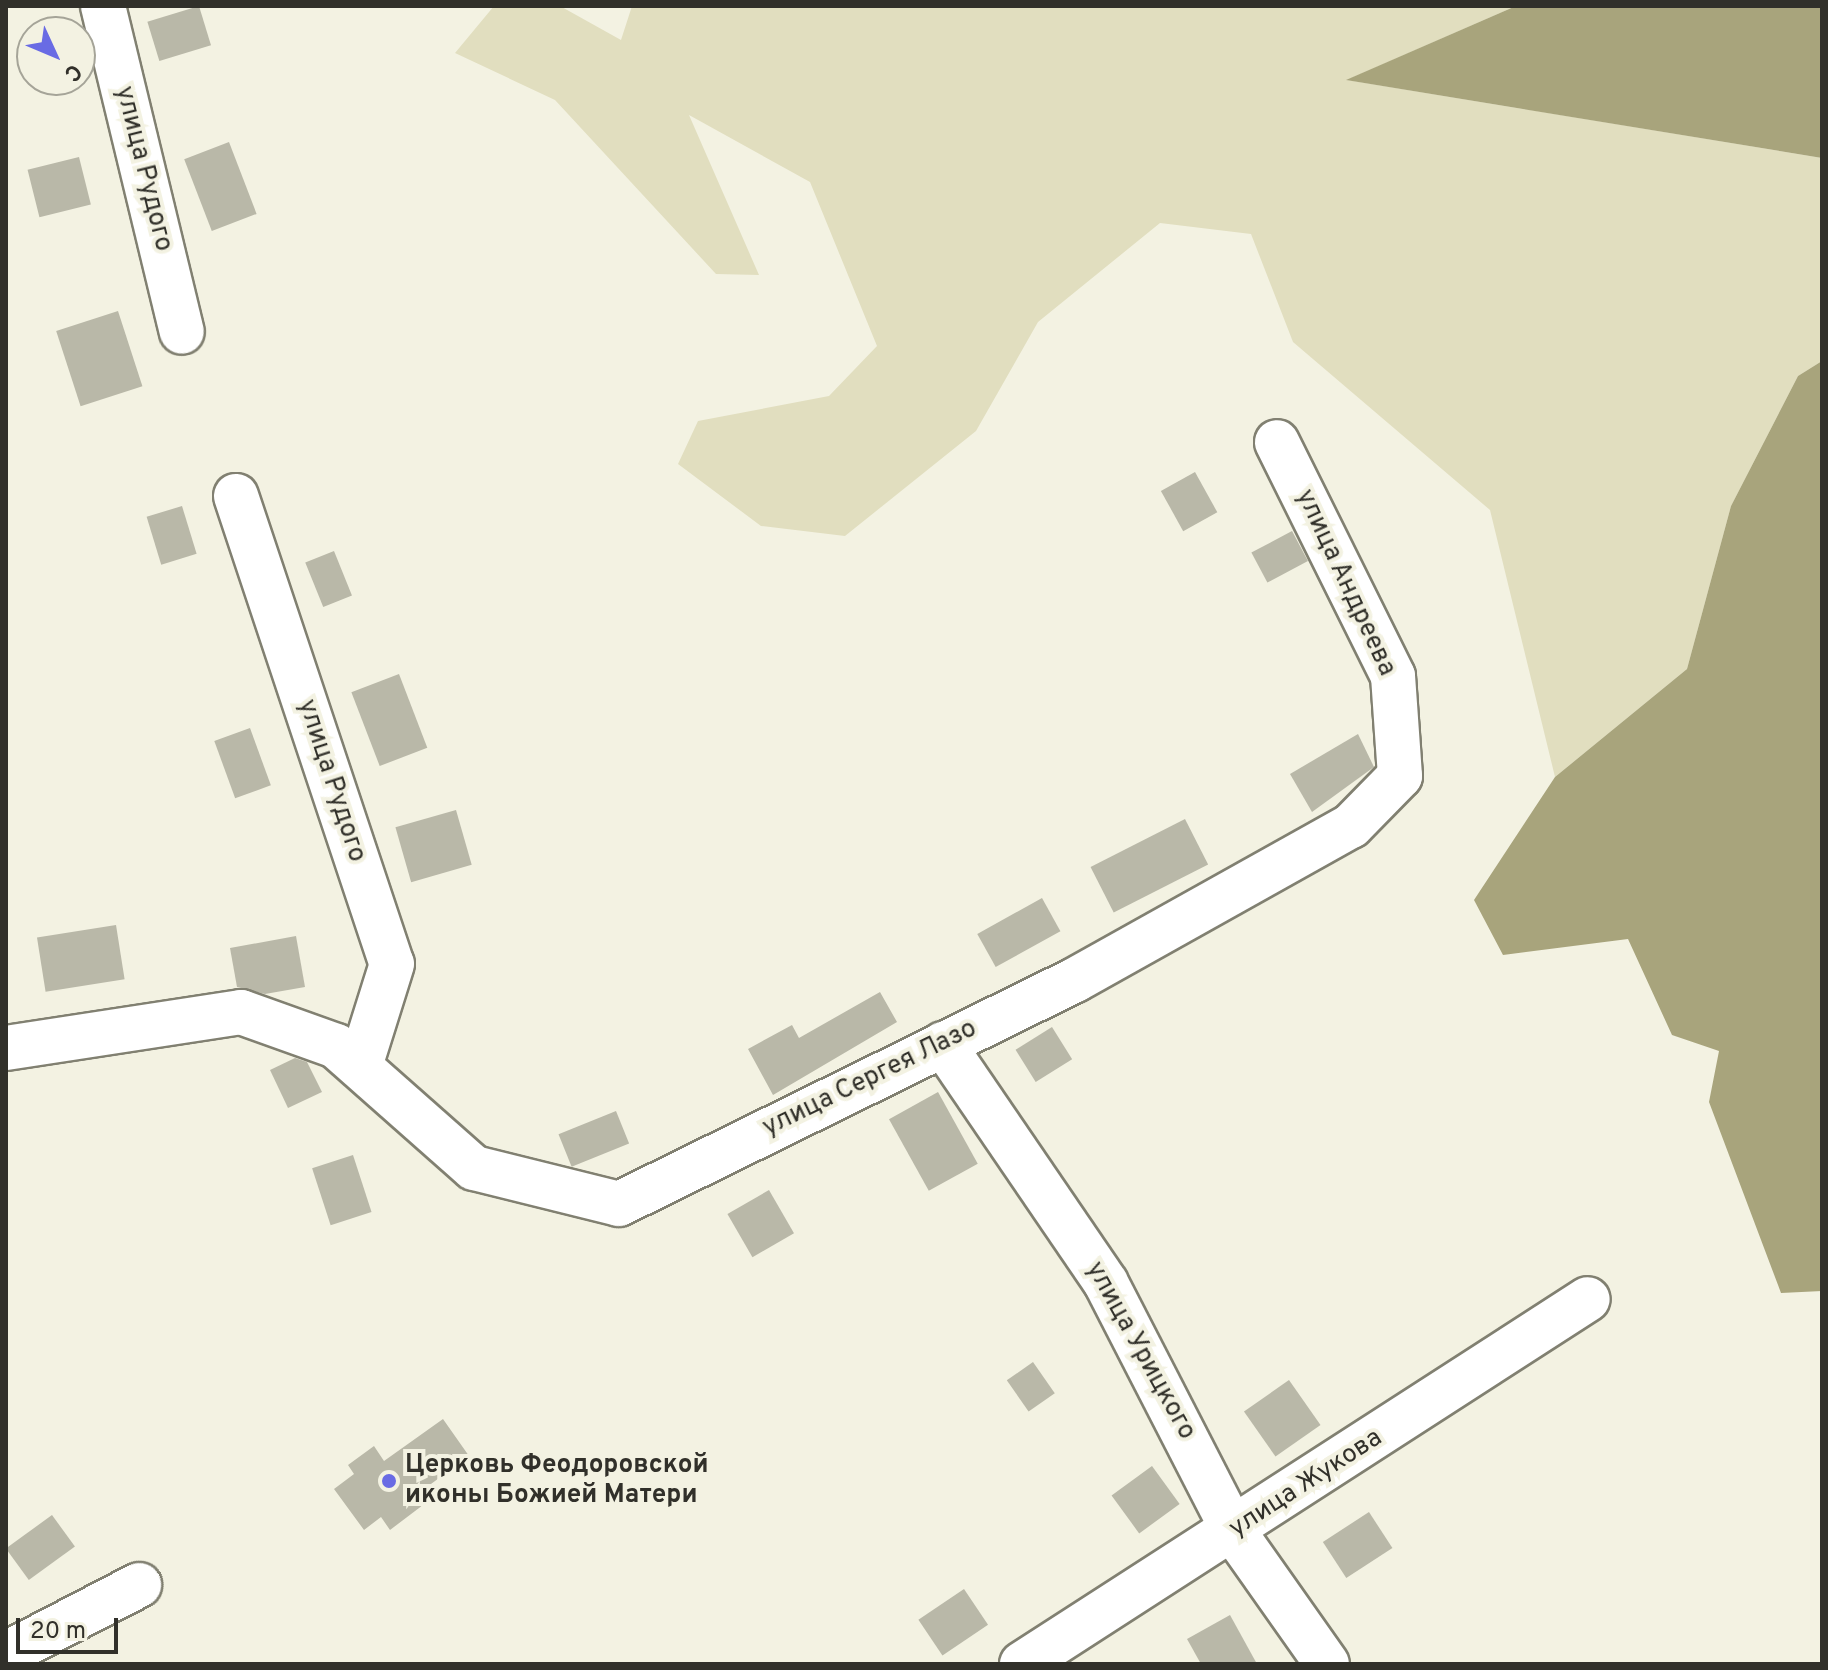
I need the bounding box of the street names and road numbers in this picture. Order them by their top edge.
street label: улица Рудого [107,83,179,255]
street label: улица Андреева [1288,484,1402,682]
street label: улица Рудого [290,696,372,866]
street label: улица Сергея Лазо [758,1014,982,1144]
street label: улица Урицкого [1078,1257,1202,1445]
street label: улица Жукова [1224,1423,1388,1545]

